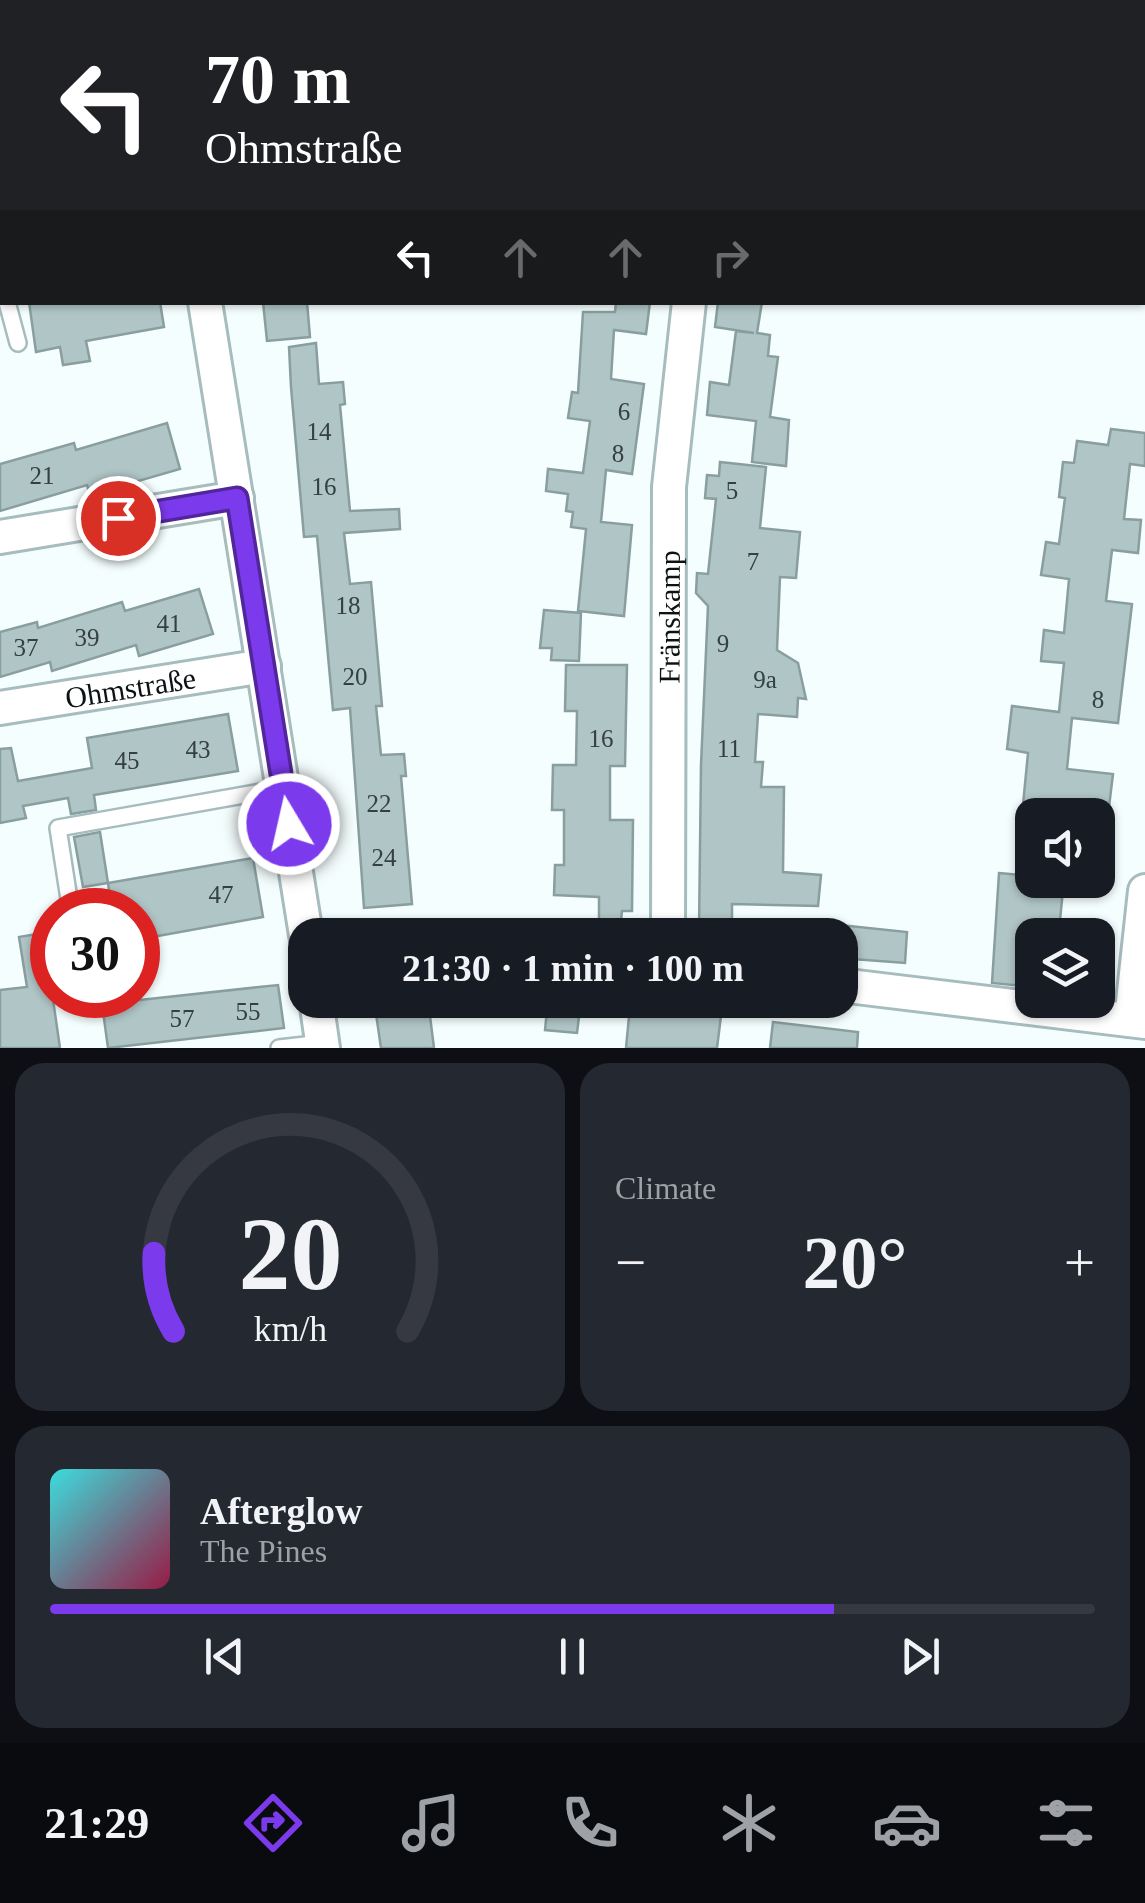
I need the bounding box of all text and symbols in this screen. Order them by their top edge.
icon: left [40,40,170,170]
text: 70 m [205,41,351,118]
text: Ohmstraße [205,123,402,173]
icon: left [388,230,443,285]
icon: ahead [493,230,548,285]
icon: ahead [598,230,653,285]
icon: right [703,230,758,285]
house number: 6 [618,398,630,425]
house number: 14 [307,418,332,445]
house number: 8 [612,440,624,467]
house number: 21 [30,462,55,489]
house number: 16 [312,473,337,500]
pin [76,476,161,561]
house number: 5 [726,477,738,504]
icon: arrive [91,491,146,546]
house number: 7 [747,548,759,575]
street label: Fränskamp [652,550,685,684]
house number: 18 [336,592,361,619]
house number: 41 [157,610,182,637]
house number: 39 [75,624,100,651]
house number: 9 [717,630,729,657]
house number: 37 [14,634,39,661]
street label: Ohmstraße [63,661,198,714]
house number: 20 [343,663,368,690]
house number: 9a [753,666,777,693]
house number: 8 [1092,686,1104,713]
house number: 16 [589,725,614,752]
house number: 11 [717,735,741,762]
house number: 43 [186,736,211,763]
house number: 45 [115,747,140,774]
position arrow [237,772,341,876]
house number: 22 [367,790,392,817]
map controls [1015,798,1115,1018]
button: sound [1015,798,1115,898]
house number: 24 [372,844,397,871]
house number: 47 [209,881,234,908]
speed limit sign: 30 [30,888,160,1018]
button: layers [1015,918,1115,1018]
text: 21:30 · 1 min · 100 m [402,947,744,989]
house number: 55 [236,998,261,1025]
house number: 57 [170,1005,195,1032]
text: Climate [615,1170,716,1206]
text: 20 [238,1196,342,1311]
text: 20° [803,1221,908,1304]
text: − [615,1232,646,1293]
text: + [1064,1232,1095,1293]
text: km/h [253,1309,327,1349]
text: Afterglow [200,1490,362,1532]
text: The Pines [200,1533,327,1569]
icon: previous [197,1629,252,1684]
icon: pause [545,1629,600,1684]
icon: next [893,1629,948,1684]
icon: directions [238,1788,308,1858]
icon: music [396,1788,466,1858]
icon: phone [555,1788,625,1858]
icon: climate [714,1788,784,1858]
icon: car [872,1788,942,1858]
icon: filters [1031,1788,1101,1858]
text: 21:29 [44,1798,149,1848]

